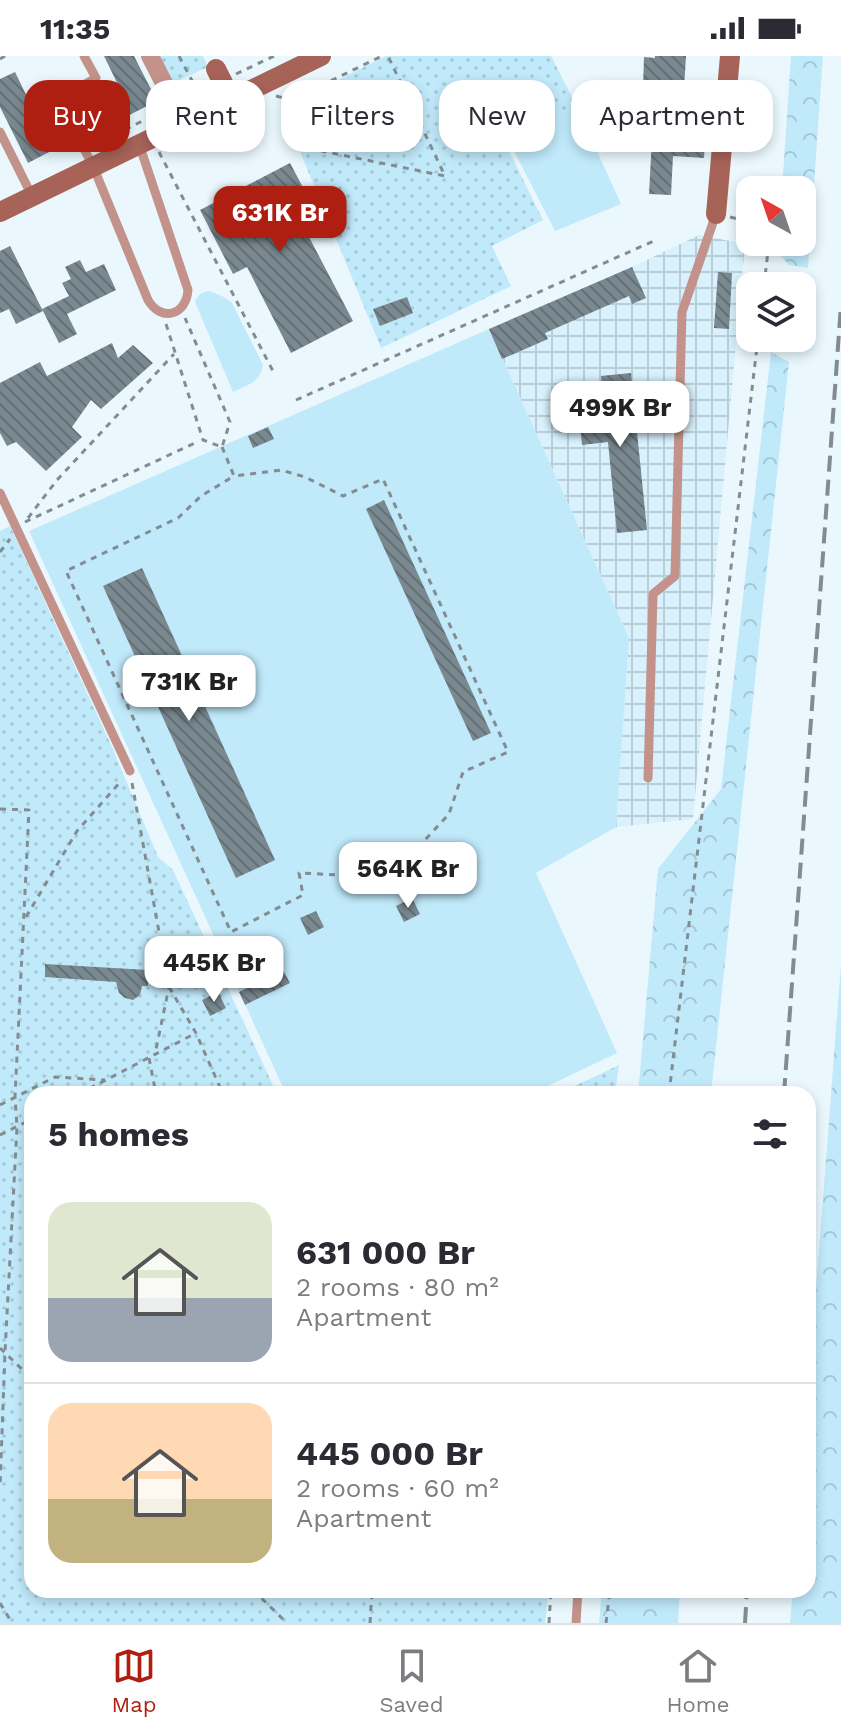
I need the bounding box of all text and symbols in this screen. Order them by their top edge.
text: 11:35 [40,11,110,46]
chip: Buy [24,80,130,152]
chip: Rent [146,80,265,152]
chip: Filters [281,80,423,152]
chip: New [439,80,555,152]
chip: Apartment [571,80,773,152]
north arrow [736,176,816,256]
map controls [736,176,816,352]
pin: 631K Br [206,186,354,254]
text: 631K Br [232,197,328,227]
button: layers [736,272,816,352]
pin: 499K Br [546,381,694,449]
text: 499K Br [568,392,672,422]
pin: 731K Br [115,655,263,723]
text: 731K Br [141,666,237,696]
pin: 564K Br [334,842,482,910]
text: 564K Br [357,853,459,883]
pin: 445K Br [140,936,288,1004]
text: 445K Br [162,947,266,977]
icon: filters [748,1112,792,1156]
text: 5 homes [48,1114,189,1154]
text: 631 000 Br [296,1232,475,1272]
icon: home [112,1234,208,1330]
text: 2 rooms · 80 m² [296,1272,499,1302]
text: Apartment [296,1302,432,1332]
text: 445 000 Br [296,1433,483,1473]
icon: home [112,1435,208,1531]
text: 2 rooms · 60 m² [296,1473,499,1503]
text: Apartment [296,1503,432,1533]
tab: Map [112,1644,156,1717]
tab: Saved [380,1644,443,1717]
tab: Home [667,1644,729,1717]

